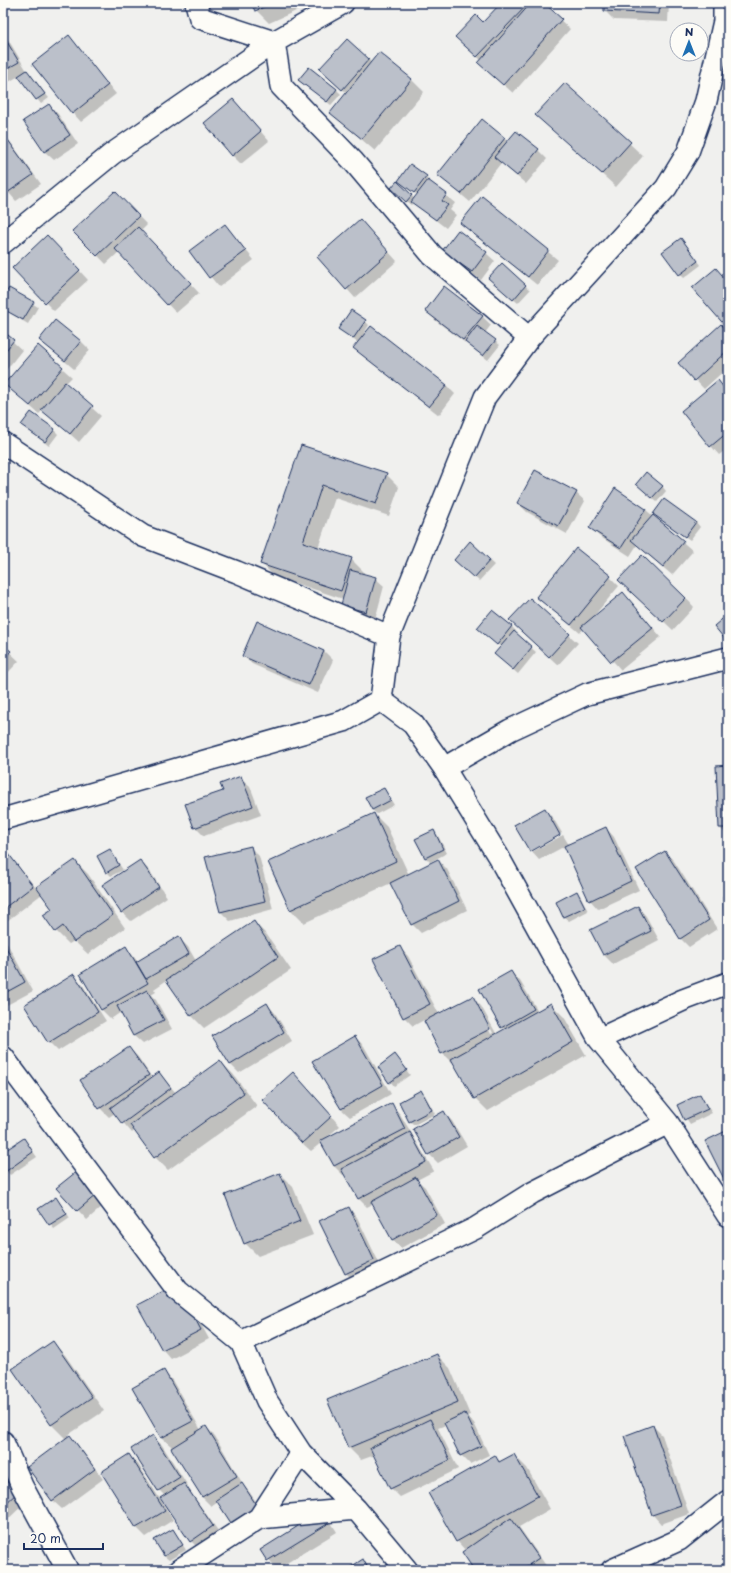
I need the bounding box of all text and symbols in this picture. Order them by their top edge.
north arrow [669,22,709,62]
text: N [685,23,694,40]
scale bar [24,1525,103,1551]
text: 20 m [30,1529,61,1547]

